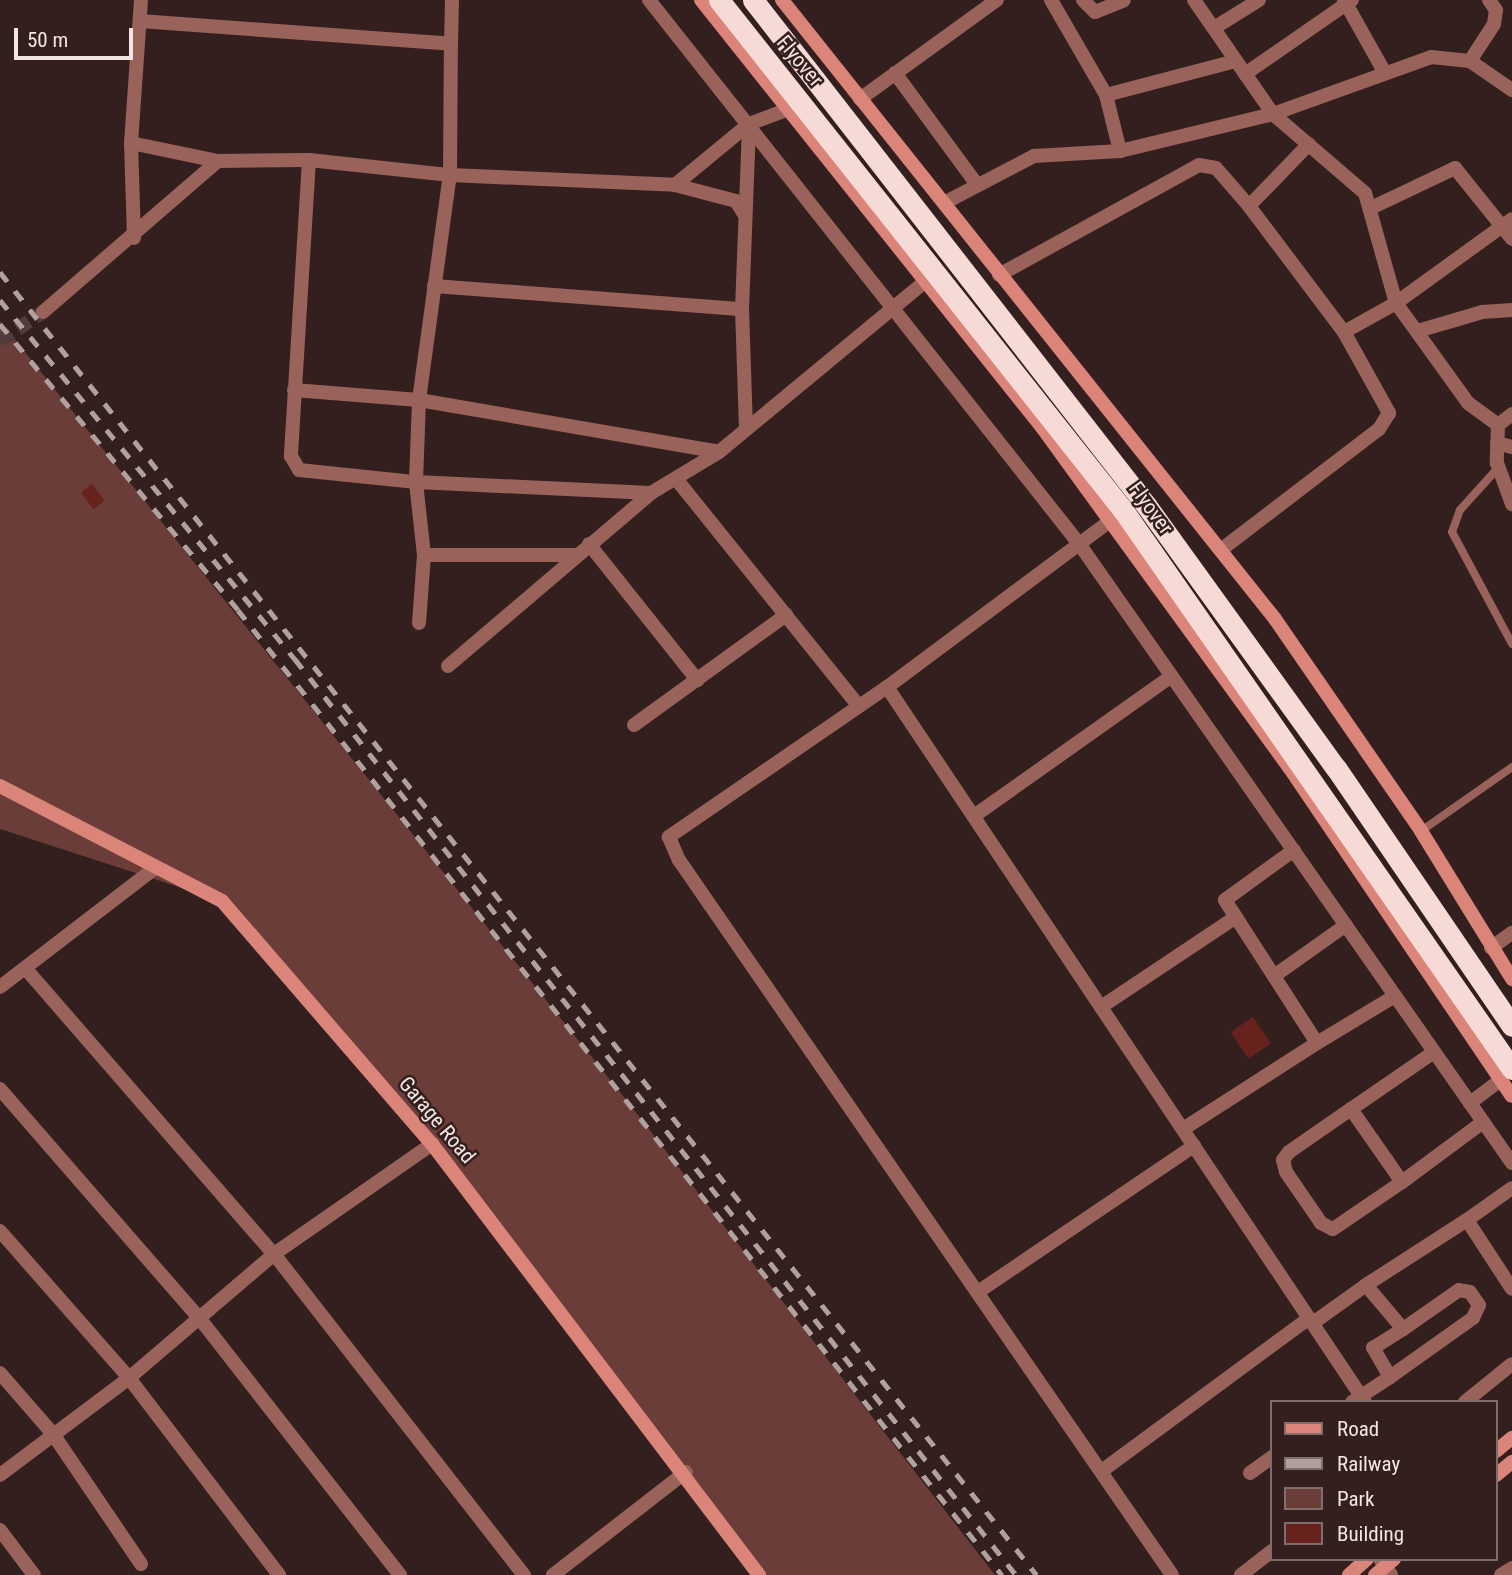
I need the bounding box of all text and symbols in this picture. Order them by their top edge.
scale bar [18,14,136,58]
text: 50 m [27,28,68,52]
street label: Flyover [771,30,829,92]
street label: Flyover [1123,477,1179,539]
street label: Garage Road [393,1071,481,1169]
legend [1270,1400,1498,1561]
text: Road [1337,1417,1379,1441]
text: Railway [1337,1452,1400,1476]
text: Park [1337,1487,1374,1511]
text: Building [1337,1522,1404,1546]

